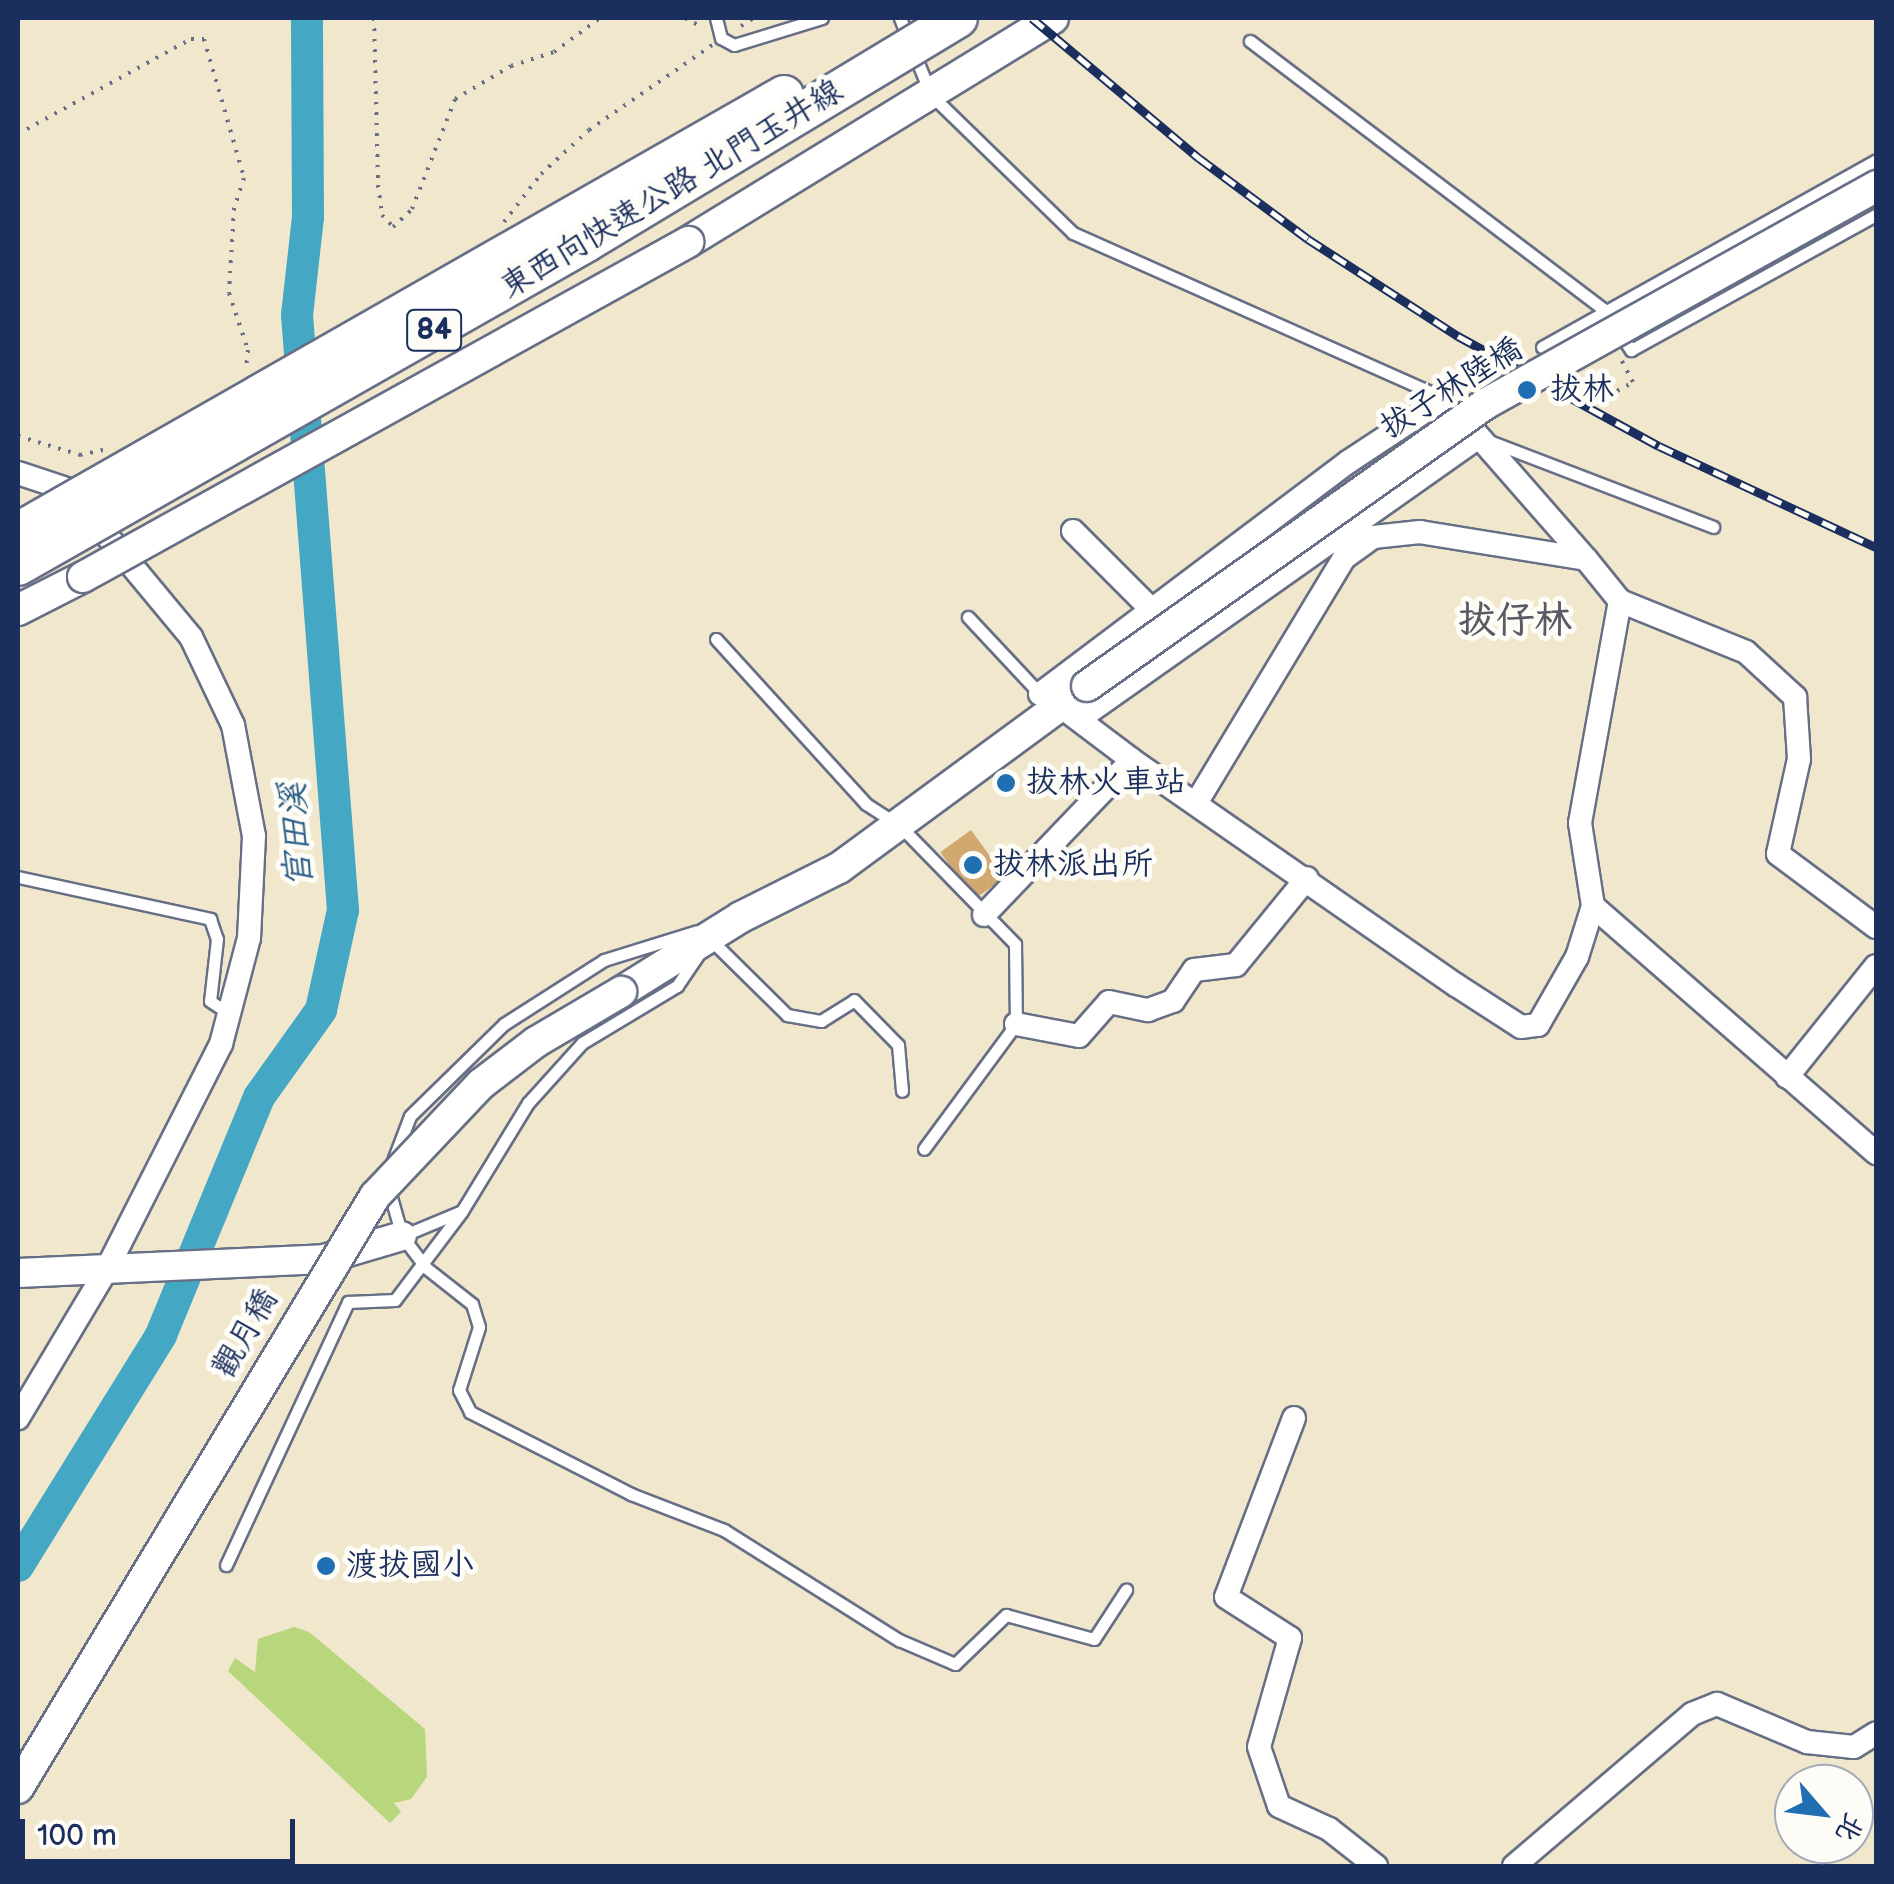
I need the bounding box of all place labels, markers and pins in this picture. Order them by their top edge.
place label: 拔林 [1550,371,1614,409]
marker: 拔林 [1514,377,1540,403]
place label: 拔林火車站 [1026,764,1186,802]
marker: 拔林火車站 [995,772,1017,794]
place label: 拔林派出所 [993,846,1153,884]
marker: 拔林派出所 [962,854,984,876]
place label: 渡拔國小 [346,1547,474,1585]
marker: 渡拔國小 [315,1555,337,1577]

